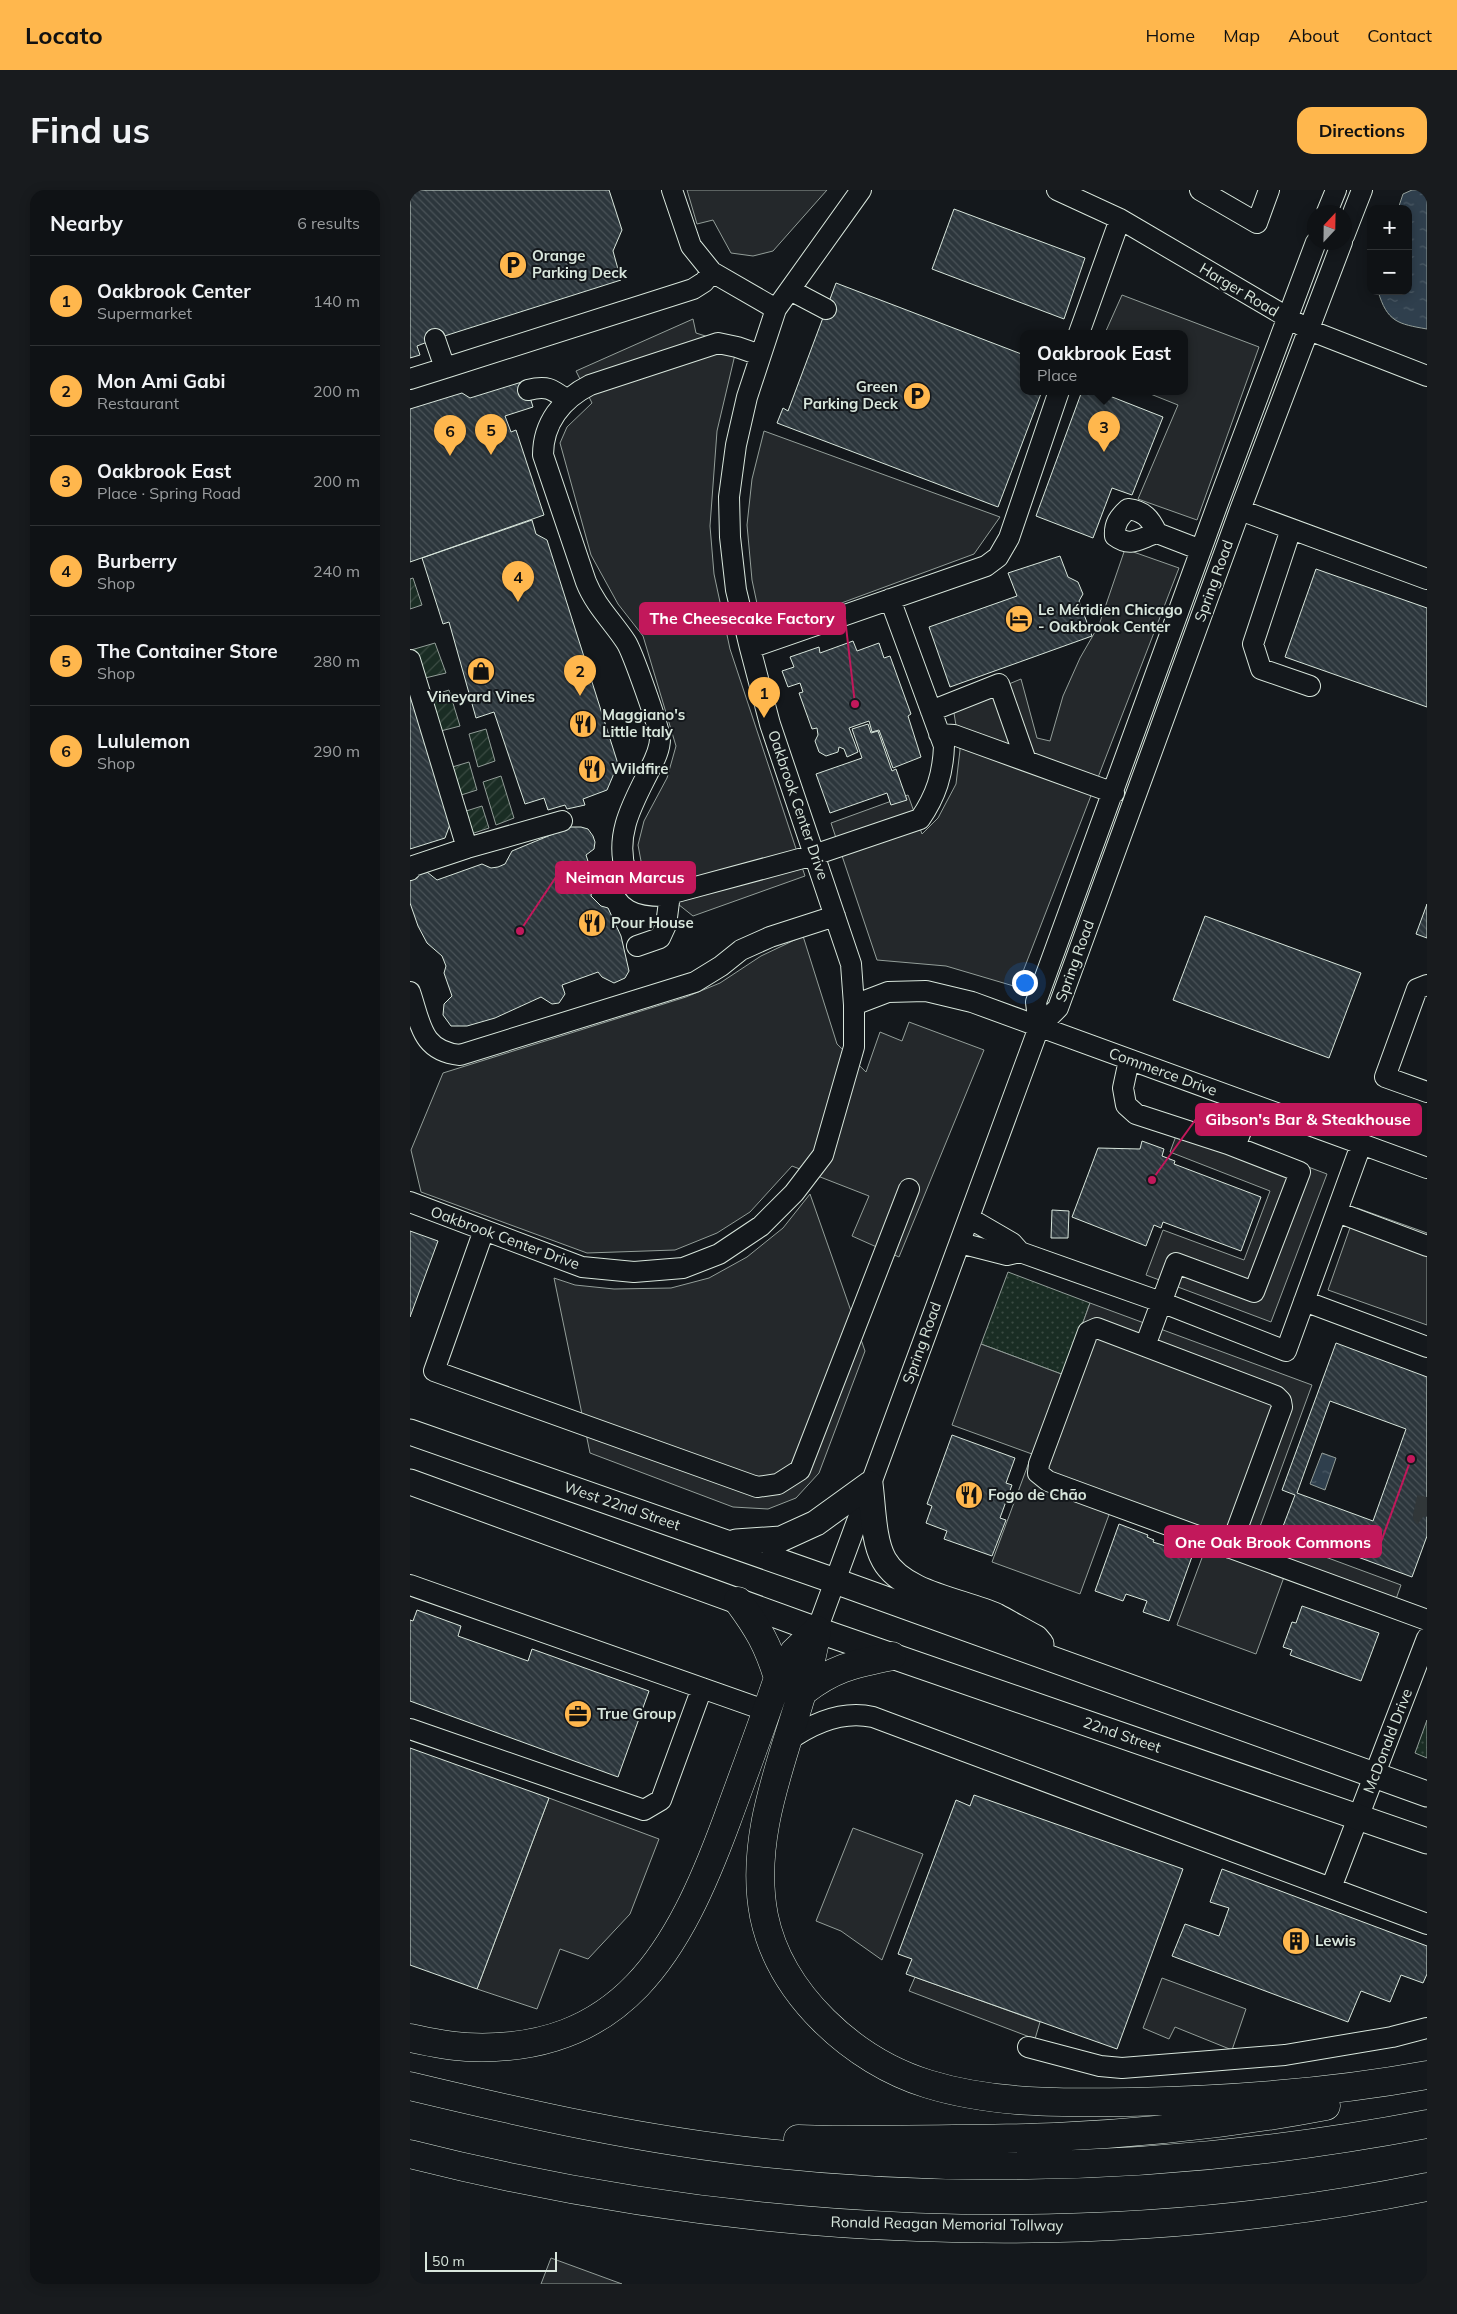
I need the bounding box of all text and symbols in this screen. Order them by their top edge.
text: Locato [25,20,103,50]
text: Home [1145,24,1195,47]
text: Map [1223,24,1260,47]
text: About [1288,24,1339,47]
text: Contact [1367,24,1432,47]
button: Directions [1297,107,1427,154]
text: Find us [30,108,150,152]
north arrow [1307,205,1352,250]
map controls [1367,205,1412,295]
button: + [1367,205,1412,250]
text: Nearby [50,210,123,236]
text: 6 results [297,213,360,233]
place label: Orange Parking Deck [532,246,628,282]
parking icon: Orange Parking Deck [498,250,528,280]
button: − [1367,250,1412,295]
street label: Harger Road [1196,258,1282,321]
text: Oakbrook Center [97,279,251,303]
text: 1 [61,291,71,311]
text: 140 m [313,291,360,311]
text: Supermarket [97,303,192,323]
popup [1020,330,1188,395]
text: Oakbrook East [1037,341,1171,365]
text: Place [1037,365,1077,385]
text: Mon Ami Gabi [97,369,226,393]
place label: Green Parking Deck [803,377,899,413]
text: 2 [61,381,71,401]
text: 200 m [313,381,360,401]
parking icon: Green Parking Deck [902,381,932,411]
text: Restaurant [97,393,179,413]
pin: 3 [1088,411,1120,452]
pin: 5 [475,414,507,455]
pin: 6 [434,415,466,456]
text: Oakbrook East [97,459,231,483]
text: 3 [61,471,71,491]
text: 200 m [313,471,360,491]
text: Place · Spring Road [97,483,241,503]
street label: Spring Road [1190,537,1237,624]
text: Burberry [97,549,177,573]
text: 4 [61,561,71,581]
text: 240 m [313,561,360,581]
pin: 4 [502,561,534,602]
text: Shop [97,573,135,593]
place label: Le Méridien Chicago - Oakbrook Center [1038,600,1183,636]
callout: The Cheesecake Factory [640,603,845,634]
hotel icon: Le Méridien Chicago - Oakbrook Center [1004,604,1034,634]
text: The Cheesecake Factory [649,608,835,628]
text: The Container Store [97,639,278,663]
text: 5 [61,651,71,671]
text: 280 m [313,651,360,671]
pin: 2 [564,655,596,696]
shop icon: Vineyard Vines [466,656,496,686]
text: Shop [97,663,135,683]
pin: 1 [748,677,780,718]
place label: Vineyard Vines [426,687,535,706]
place label: Maggiano's Little Italy [602,705,685,741]
restaurant icon: Maggiano's Little Italy [568,709,598,739]
street label: Oakbrook Center Drive [764,727,833,882]
text: Lululemon [97,729,190,753]
text: 6 [61,741,71,761]
text: 290 m [313,741,360,761]
text: Shop [97,753,135,773]
restaurant icon: Wildfire [577,754,607,784]
place label: Wildfire [611,759,668,778]
callout: Neiman Marcus [556,862,695,893]
text: Neiman Marcus [566,867,684,887]
restaurant icon: Pour House [577,908,607,938]
place label: Pour House [611,913,694,932]
street label: Spring Road [1051,917,1098,1004]
your location [1012,970,1038,996]
street label: Commerce Drive [1106,1043,1220,1100]
callout: Gibson's Bar & Steakhouse [1196,1104,1421,1135]
text: Gibson's Bar & Steakhouse [1205,1109,1411,1129]
street label: Oakbrook Center Drive [428,1202,582,1273]
street label: Spring Road [898,1299,945,1386]
street label: West 22nd Street [562,1477,683,1534]
restaurant icon: Fogo de Chão [954,1480,984,1510]
place label: Fogo de Chão [988,1485,1087,1504]
callout: One Oak Brook Commons [1165,1526,1381,1557]
text: One Oak Brook Commons [1175,1532,1371,1552]
street label: McDonald Drive [1359,1686,1416,1796]
office icon: True Group [563,1699,593,1729]
place label: True Group [597,1704,676,1723]
street label: 22nd Street [1081,1712,1164,1757]
building icon: Lewis [1281,1926,1311,1956]
place label: Lewis [1315,1931,1356,1950]
street label: Ronald Reagan Memorial Tollway [830,2212,1064,2235]
scale bar [425,2249,558,2272]
text: 50 m [432,2252,465,2270]

